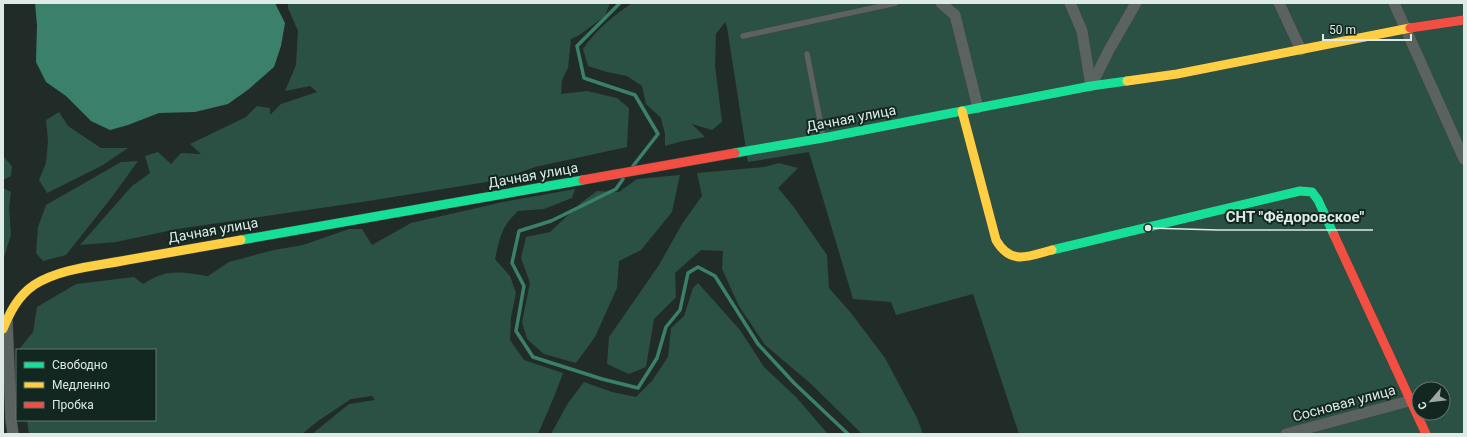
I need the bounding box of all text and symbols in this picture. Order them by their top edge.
scale bar [1323,16,1411,42]
text: 50 m [1329,23,1356,37]
street label: Дачная улица [805,101,897,135]
street label: Дачная улица [487,159,579,191]
callout: СНТ "Фёдоровское" [1218,203,1373,230]
text: СНТ "Фёдоровское" [1226,208,1364,226]
street label: Дачная улица [167,214,259,246]
legend [16,349,156,421]
text: Свободно [52,358,108,372]
text: Медленно [52,378,110,392]
north arrow [1411,381,1451,421]
street label: Сосновая улица [1291,382,1397,424]
text: Пробка [52,398,94,412]
text: С [1415,399,1430,412]

